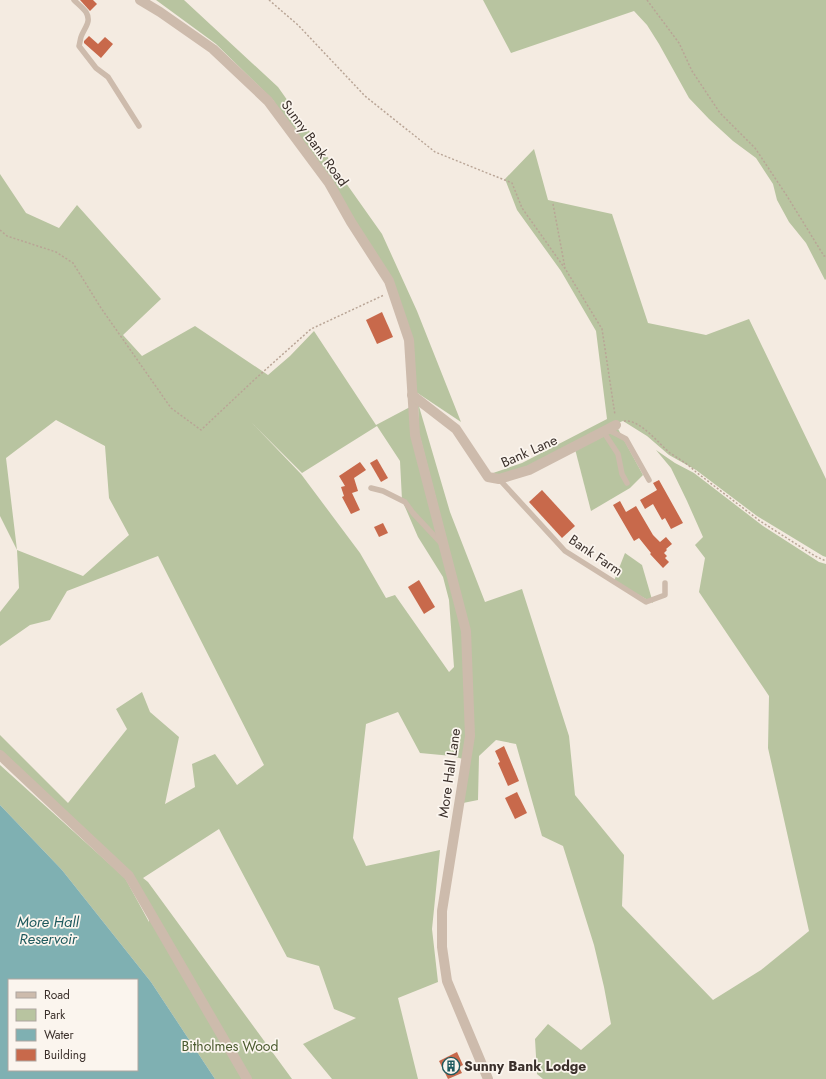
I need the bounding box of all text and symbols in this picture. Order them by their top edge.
street label: Sunny Bank Road [277,96,353,190]
street label: Bank Lane [498,430,560,472]
street label: Bank Farm [565,530,627,580]
street label: More Hall Lane [433,727,465,819]
water label: More Hall Reservoir [17,911,80,950]
legend [8,979,138,1071]
text: Road [44,986,70,1004]
text: Park [44,1006,66,1024]
text: Water [44,1026,75,1044]
park label: Bitholmes Wood [181,1036,279,1056]
text: Building [44,1046,86,1064]
building icon: Sunny Bank Lodge [441,1056,461,1076]
place label: Sunny Bank Lodge [464,1056,586,1076]

